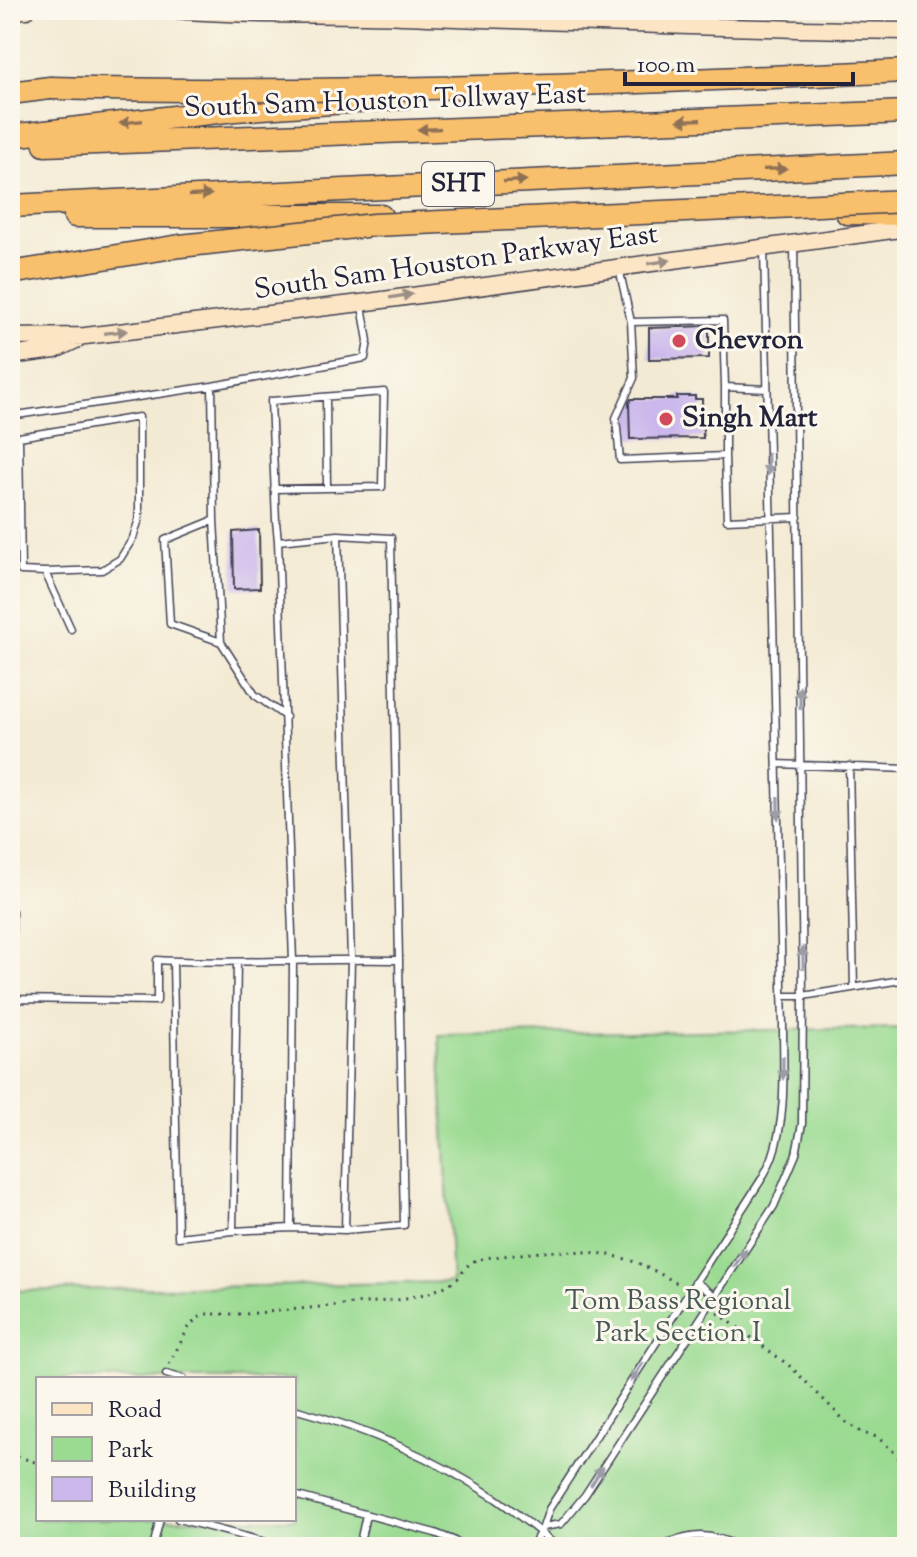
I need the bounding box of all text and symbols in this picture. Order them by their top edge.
scale bar [625,36,853,86]
text: 100 m [637,49,695,83]
street label: South Sam Houston Tollway East [183,75,587,129]
one-way arrow [676,113,701,126]
one-way arrow [119,116,144,129]
one-way arrow [416,123,441,136]
road number: SHT [422,162,494,206]
one-way arrow [763,163,788,176]
one-way arrow [503,174,528,187]
one-way arrow [188,189,213,202]
street label: South Sam Houston Parkway East [251,215,661,311]
one-way arrow [647,255,672,268]
one-way arrow [389,290,414,302]
place label: Chevron [695,321,804,361]
one-way arrow [104,326,129,339]
marker: Chevron [670,332,688,350]
place label: Singh Mart [682,399,818,439]
marker: Singh Mart [657,410,675,428]
one-way arrow [762,452,774,477]
one-way arrow [794,685,806,710]
one-way arrow [772,796,784,821]
one-way arrow [797,945,809,970]
one-way arrow [777,1056,789,1081]
one-way arrow [732,1248,747,1269]
park label: Tom Bass Regional Park Section I [565,1282,791,1354]
one-way arrow [631,1361,645,1383]
legend [36,1377,296,1521]
text: Road [108,1394,162,1428]
text: Park [108,1434,154,1468]
one-way arrow [589,1465,604,1486]
text: Building [108,1474,197,1508]

